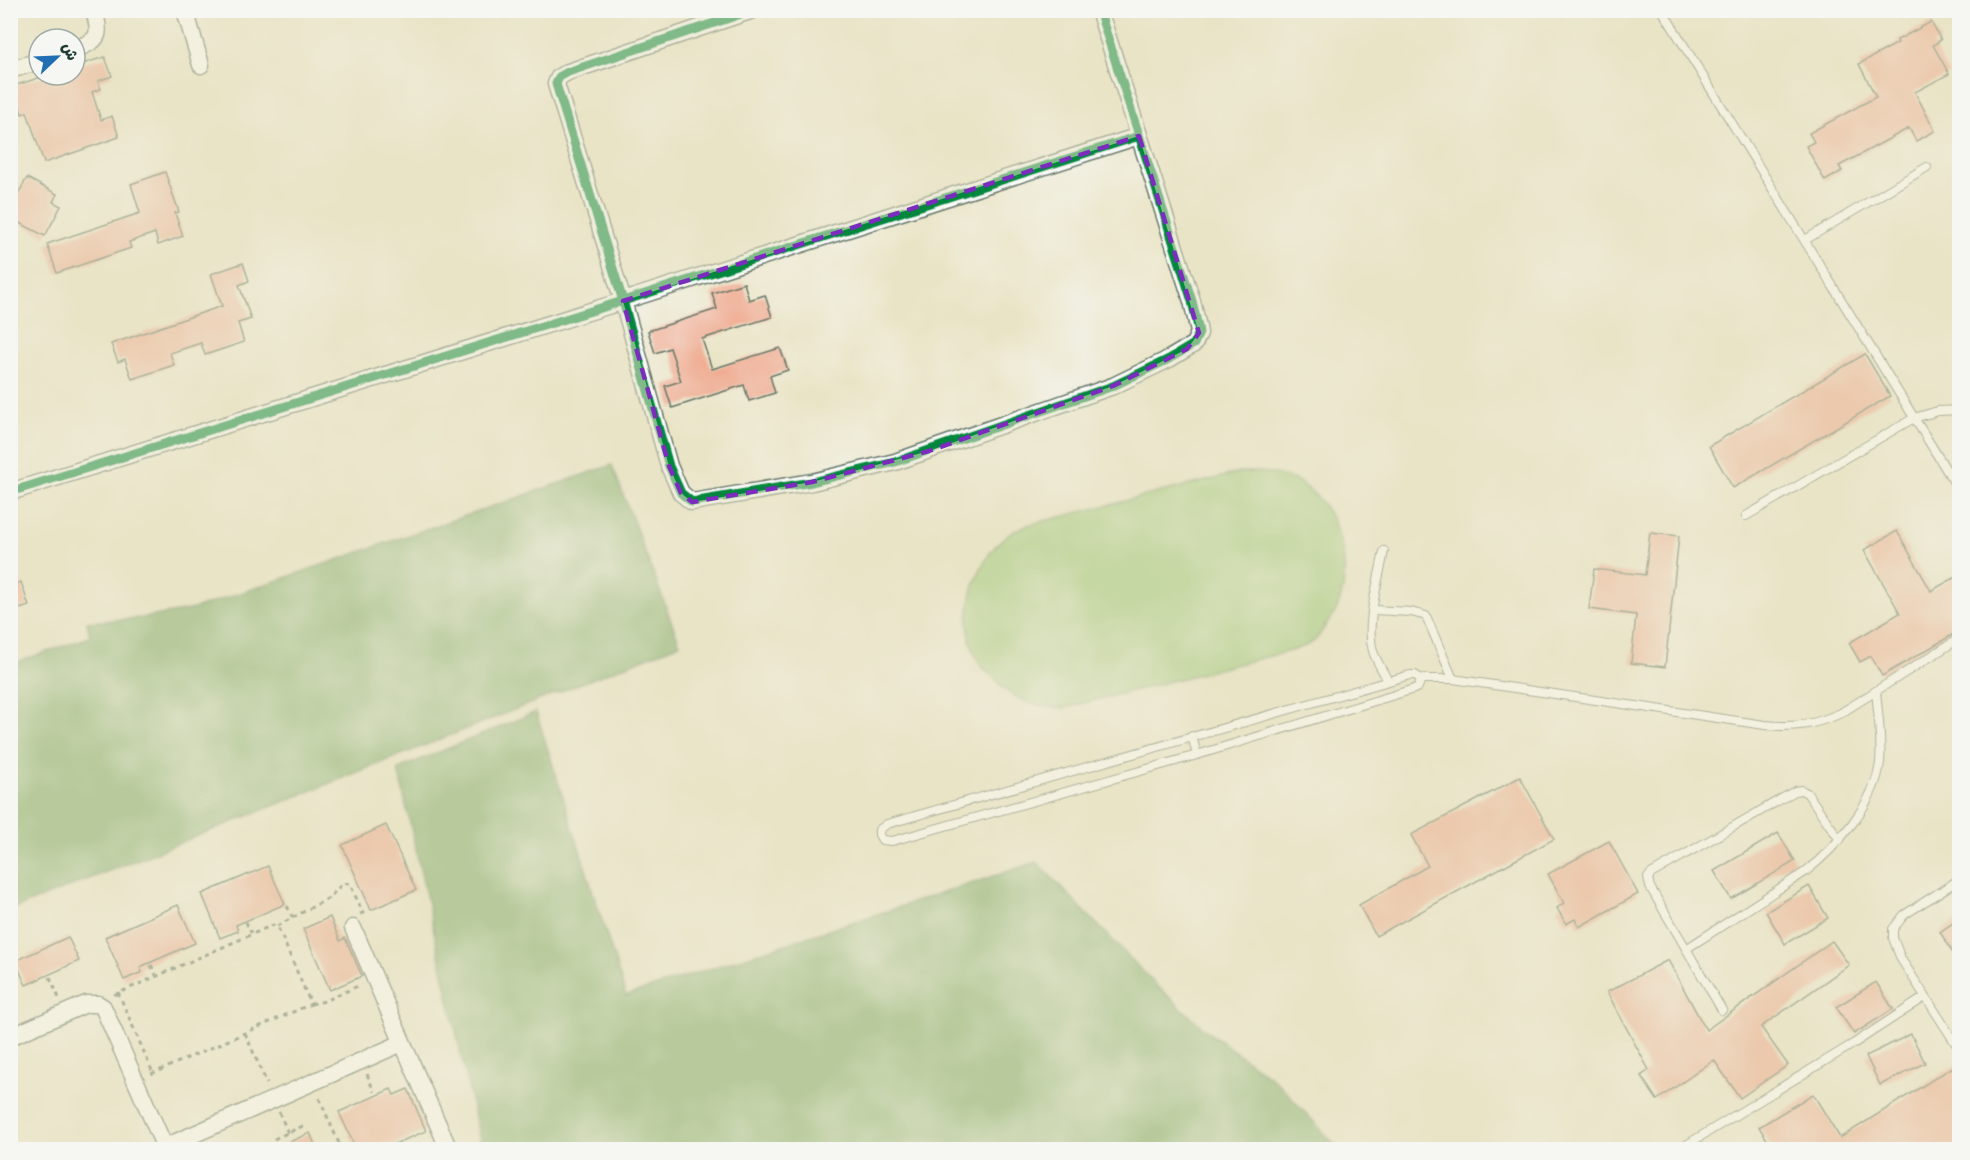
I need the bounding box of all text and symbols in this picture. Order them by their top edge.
north arrow [27,27,87,87]
text: ش [56,40,83,64]

